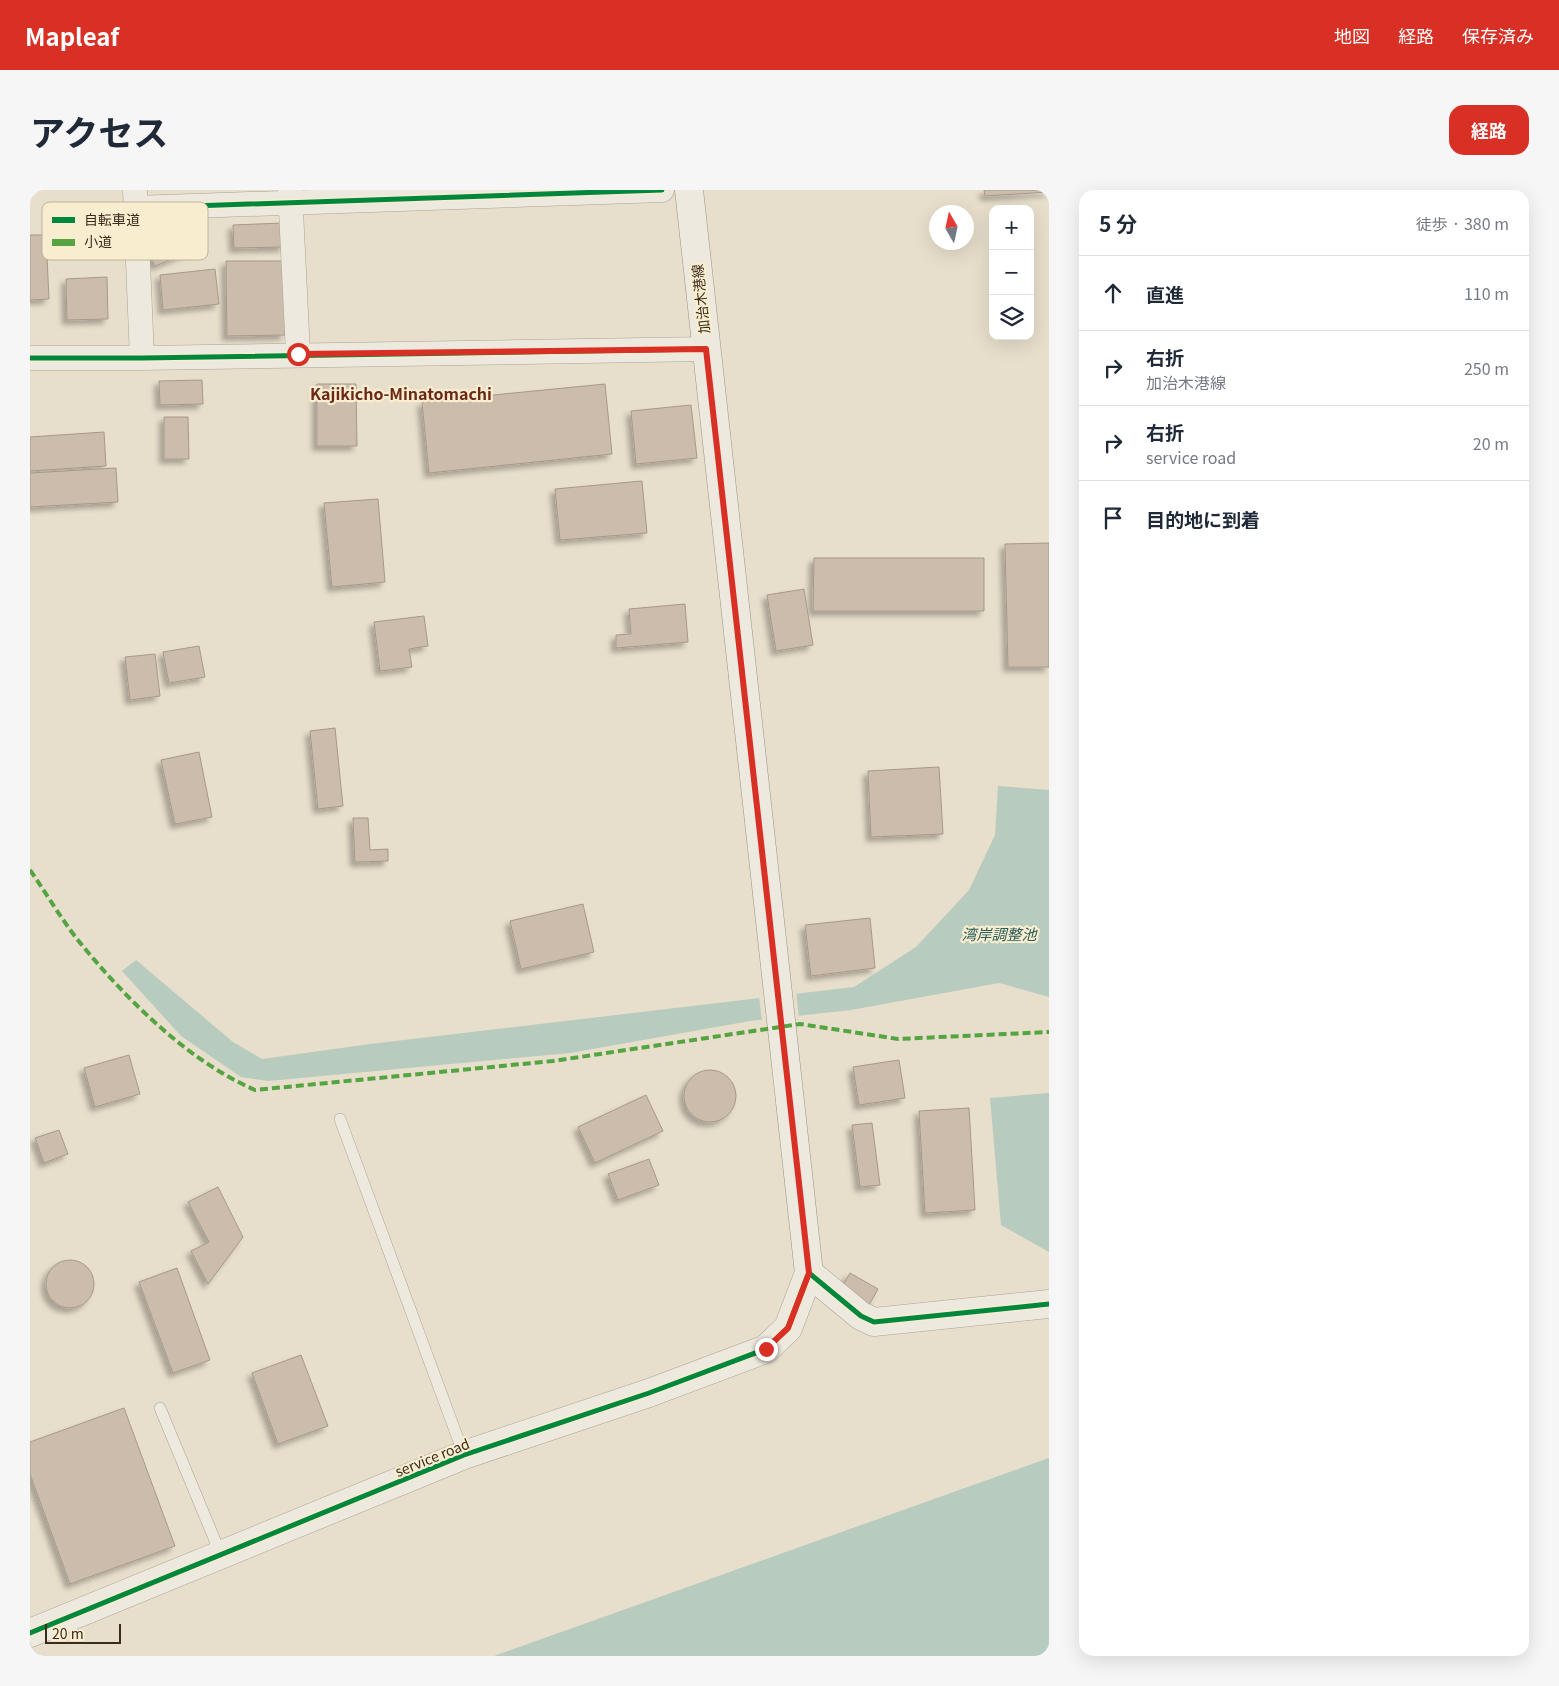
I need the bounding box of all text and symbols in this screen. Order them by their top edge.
text: Mapleaf [25,18,119,53]
text: 地図 [1334,22,1370,48]
text: 経路 [1398,22,1434,48]
text: 保存済み [1462,22,1534,48]
text: アクセス [30,105,168,156]
button: 経路 [1449,105,1529,155]
legend [42,202,208,260]
north arrow [929,205,974,250]
map controls [989,205,1034,340]
button: + [989,205,1034,250]
text: 5 分 [1099,208,1137,238]
text: 自転車道 [84,209,140,229]
text: 徒歩 · 380 m [1416,211,1509,235]
text: 小道 [84,231,112,251]
button: − [989,250,1034,295]
street label: 加治木港線 [686,263,714,335]
icon: ahead [1099,279,1127,307]
text: 直進 [1146,280,1184,307]
text: 110 m [1464,281,1509,305]
button: layers [989,295,1034,340]
route start [287,343,310,366]
text: 右折 [1146,343,1184,370]
icon: right [1099,354,1127,382]
text: 250 m [1464,356,1509,380]
text: 加治木港線 [1146,370,1226,394]
district label: Kajikicho-Minatomachi [310,381,492,405]
text: 右折 [1146,418,1184,445]
icon: right [1099,429,1127,457]
text: 20 m [1473,431,1509,455]
text: service road [1146,445,1236,469]
icon: arrive [1099,504,1127,532]
text: 目的地に到着 [1146,505,1260,532]
water label: 湾岸調整池 [961,923,1038,944]
route end [755,1338,778,1361]
street label: service road [392,1433,472,1481]
scale bar [45,1621,121,1644]
text: 20 m [52,1623,84,1643]

